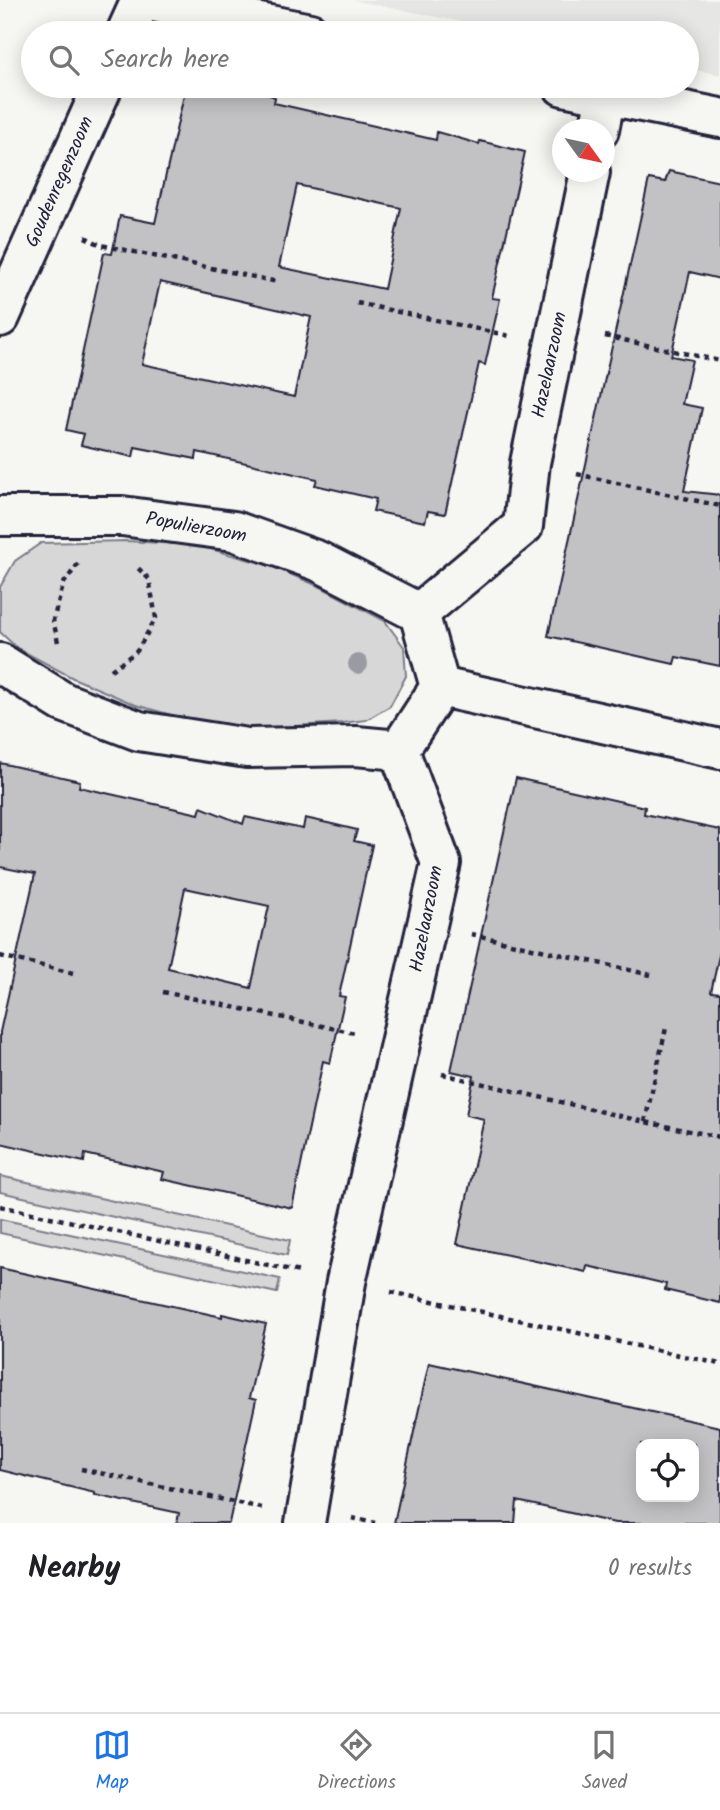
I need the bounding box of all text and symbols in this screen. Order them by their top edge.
search box [21,21,699,98]
text: Search here [101,39,229,81]
icon: search [45,41,83,79]
street label: Goudenregenzoom [18,112,102,252]
north arrow [552,119,615,182]
street label: Hazelaarzoom [524,309,576,421]
street label: Populierzoom [143,504,249,552]
street label: Hazelaarzoom [402,863,452,975]
map controls [636,1439,699,1502]
button: locate [636,1439,699,1502]
text: Nearby [28,1545,120,1593]
text: 0 results [608,1551,692,1587]
tab: Map [93,1726,131,1798]
tab: Directions [317,1726,396,1798]
tab: Saved [582,1726,627,1798]

